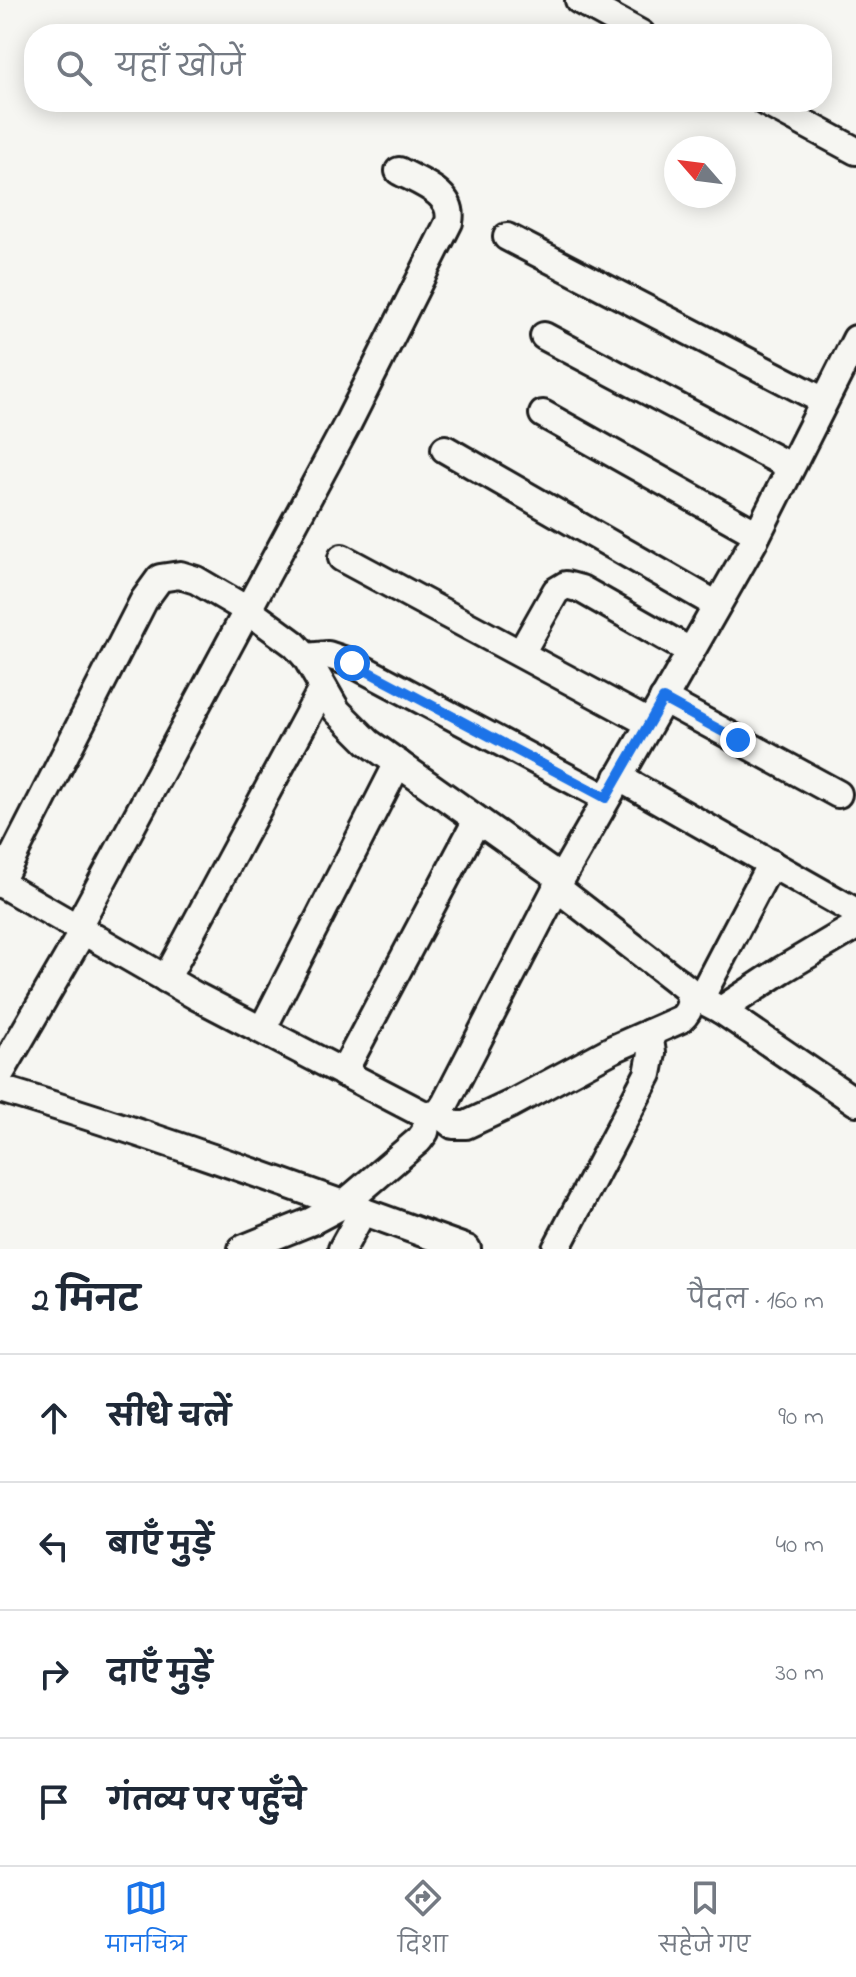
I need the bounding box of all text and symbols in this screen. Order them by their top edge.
search box [24,24,832,112]
icon: search [52,46,96,90]
text: यहाँ खोजें [116,47,245,91]
north arrow [664,136,736,208]
route start [334,645,370,681]
route end [720,722,756,758]
text: 2 मिनट [32,1277,140,1327]
text: पैदल · 160 m [688,1283,824,1321]
icon: ahead [32,1396,76,1440]
text: सीधे चलें [108,1397,231,1441]
text: 90 m [778,1399,824,1437]
icon: left [32,1524,76,1568]
text: बाएँ मुड़ें [108,1525,213,1569]
text: 40 m [775,1527,824,1565]
icon: right [32,1652,76,1696]
text: दाएँ मुड़ें [108,1653,212,1697]
text: 30 m [775,1655,824,1693]
icon: arrive [32,1780,76,1824]
text: गंतव्य पर पहुँचे [108,1781,305,1825]
tab: मानचित्र [106,1876,186,1969]
tab: दिशा [398,1876,448,1969]
tab: सहेजे गए [659,1876,750,1969]

